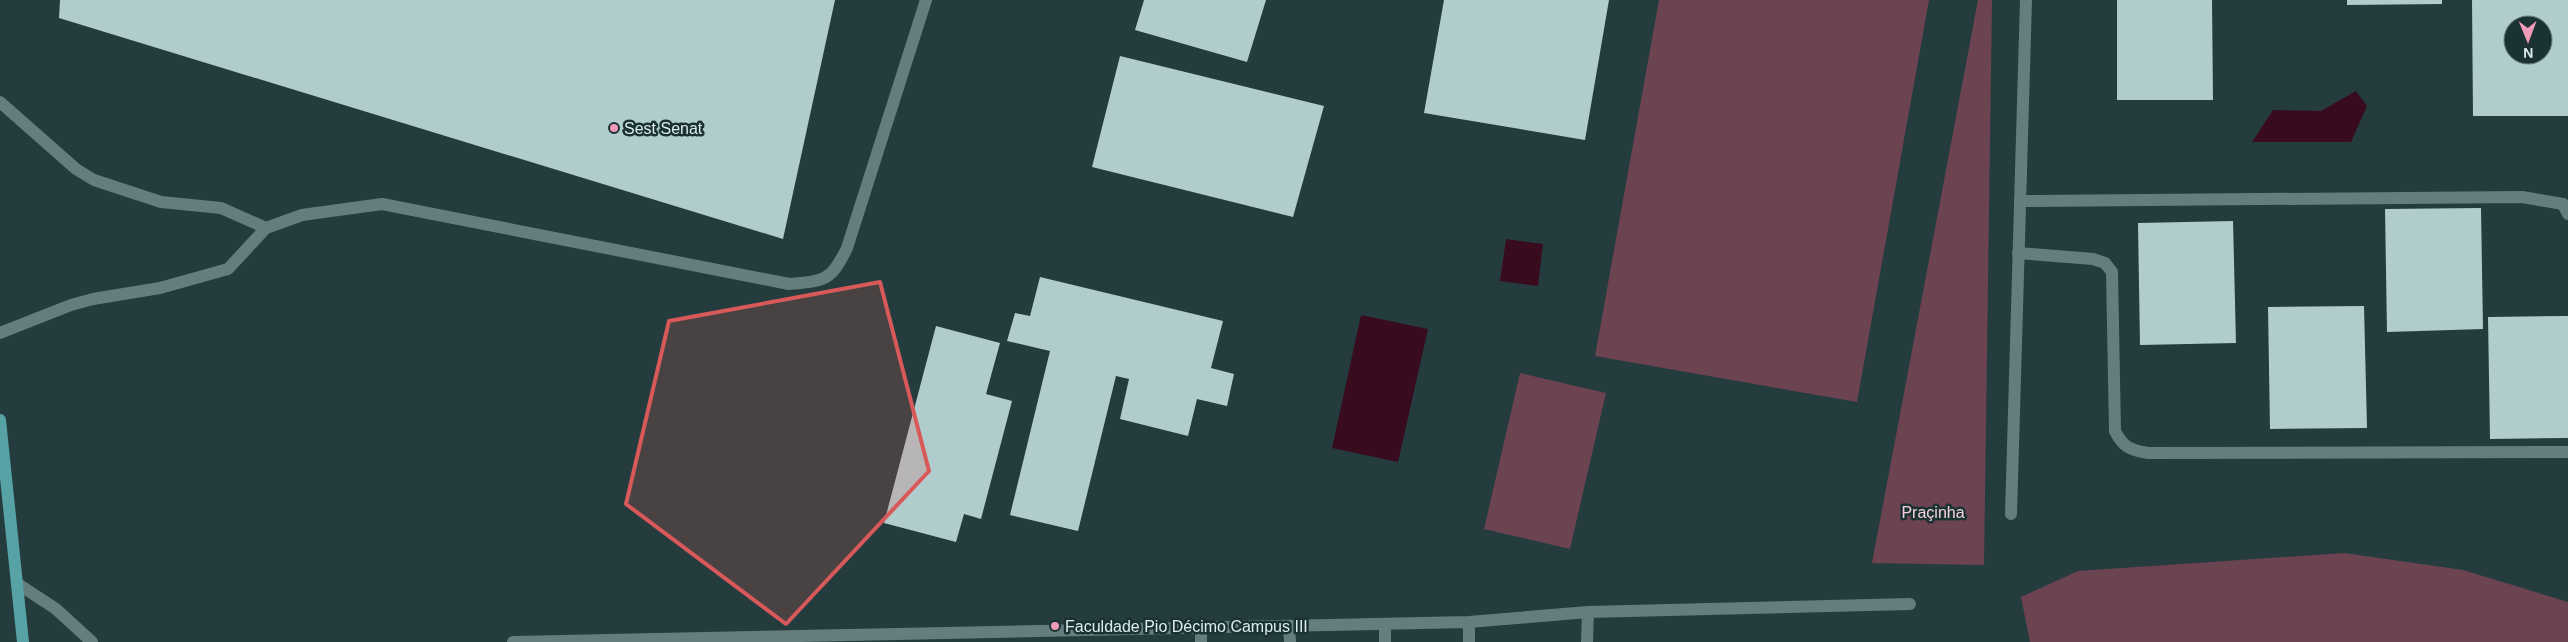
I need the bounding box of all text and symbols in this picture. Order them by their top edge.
north arrow [2503,15,2553,65]
text: N [2523,45,2533,61]
place label: Sest Senat [624,120,703,137]
marker: Sest Senat [608,122,620,134]
park label: Praçinha [1901,504,1965,521]
place label: Faculdade Pio Décimo Campus III [1065,618,1308,635]
marker: Faculdade Pio Décimo Campus III [1049,620,1061,632]

